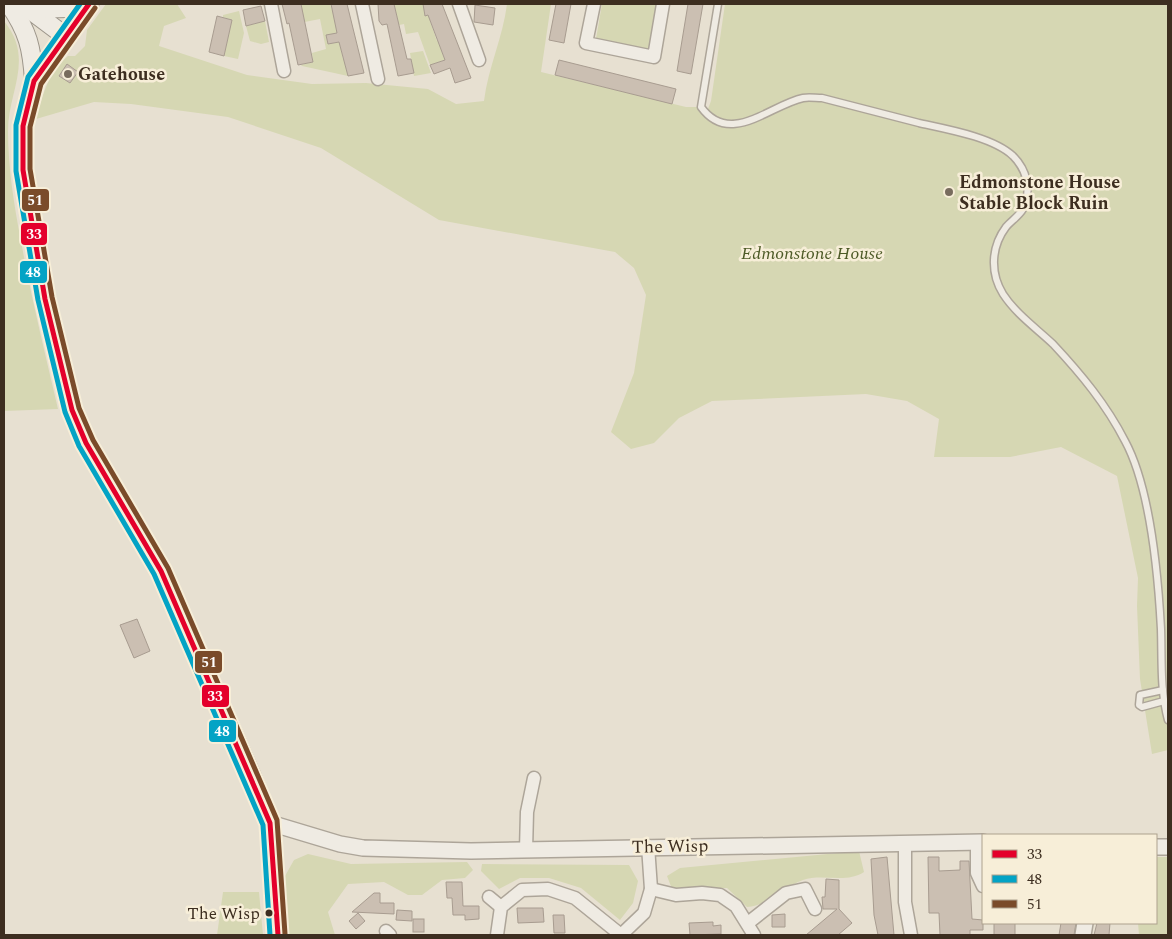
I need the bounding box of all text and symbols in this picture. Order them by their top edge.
place label: Gatehouse [78,61,165,88]
marker: Gatehouse [62,68,74,80]
place label: Edmonstone House Stable Block Ruin [959,169,1120,217]
marker: Edmonstone House Stable Block Ruin [943,186,955,198]
line badge: 51 [21,188,50,212]
text: 51 [27,190,43,211]
line badge: 33 [20,222,48,246]
text: 33 [26,224,42,245]
park label: Edmonstone House [741,240,883,267]
line badge: 48 [19,260,48,284]
text: 48 [25,262,41,283]
line badge: 51 [194,650,223,674]
text: 51 [201,652,217,673]
line badge: 33 [201,684,230,708]
text: 33 [207,686,223,707]
line badge: 48 [208,719,237,743]
text: 48 [214,721,230,742]
street label: The Wisp [631,832,709,861]
legend [982,834,1157,924]
text: 33 [1027,843,1043,866]
text: 48 [1027,868,1042,891]
text: 51 [1027,893,1042,916]
place label: The Wisp [187,901,260,927]
marker: The Wisp [264,908,274,918]

